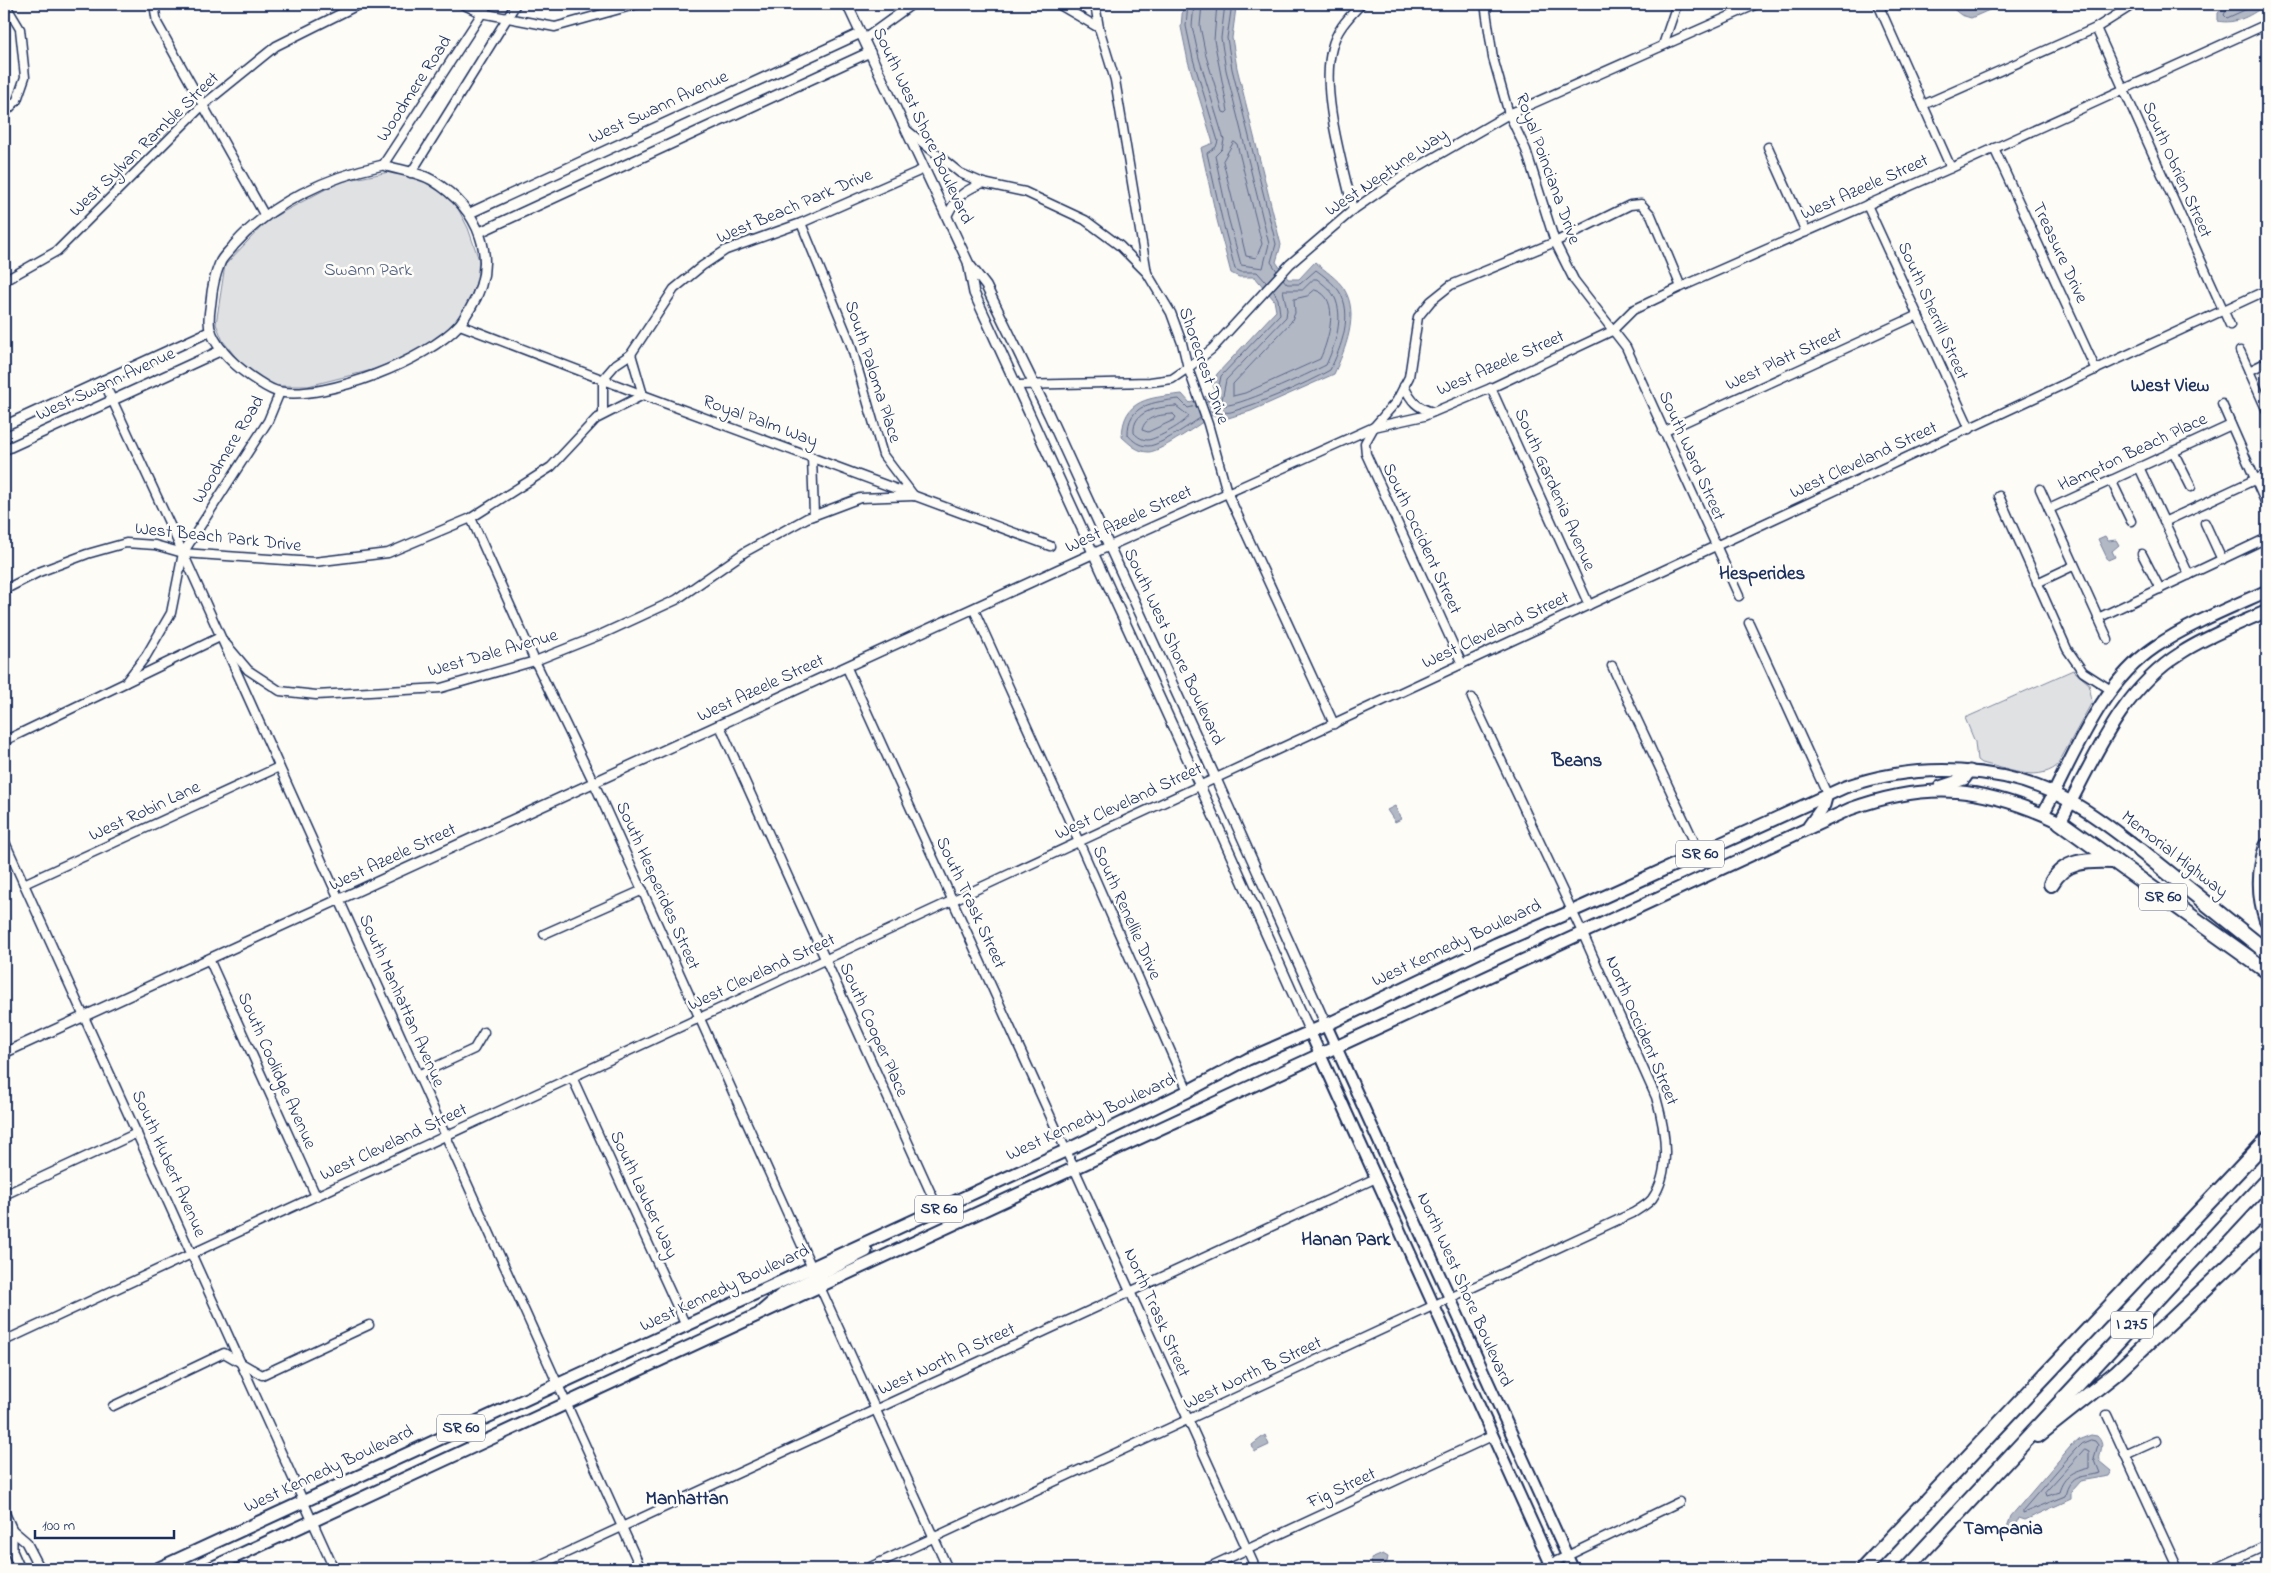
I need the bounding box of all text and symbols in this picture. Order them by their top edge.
street label: South West Shore Boulevard [865,23,979,229]
street label: Woodmere Road [371,31,459,147]
street label: West Swann Avenue [585,64,734,152]
street label: West Sylvan Ramble Street [64,66,226,224]
street label: Royal Poinciana Drive [1508,90,1587,249]
street label: South Obrien Street [2134,97,2218,243]
street label: West Neptune Way [1320,122,1454,224]
street label: West Azeele Street [1797,148,1933,228]
street label: West Beach Park Drive [713,162,878,252]
street label: Treasure Drive [2024,198,2094,309]
street label: South Sherrill Street [1890,238,1974,384]
park label: Swann Park [324,258,412,284]
street label: South Paloma Place [837,298,908,447]
street label: Shorecrest Drive [1171,304,1235,429]
street label: West Platt Street [1722,322,1846,398]
street label: West Azeele Street [1433,324,1569,404]
street label: West Swann Avenue [32,341,181,429]
district label: West View [2131,373,2210,400]
street label: South Ward Street [1651,387,1731,525]
street label: Royal Palm Way [699,389,821,455]
street label: Woodmere Road [186,391,272,509]
street label: South Gardenia Avenue [1506,405,1602,576]
street label: Hampton Beach Place [2054,407,2213,499]
street label: West Cleveland Street [1786,415,1942,507]
street label: South Occident Street [1375,459,1467,619]
street label: West Azeele Street [1061,479,1197,561]
street label: West Beach Park Drive [133,516,303,560]
street label: South West Shore Boulevard [1116,544,1230,750]
district label: Hesperides [1719,561,1805,588]
street label: West Cleveland Street [1418,585,1574,677]
street label: West Dale Avenue [425,623,562,685]
street label: West Azeele Street [693,648,829,730]
district label: Beans [1551,748,1603,775]
street label: West Cleveland Street [1051,756,1207,848]
street label: West Robin Lane [85,774,206,849]
street label: South Hesperides Street [608,798,706,974]
street label: Memorial Highway [2114,805,2233,906]
street label: West Azeele Street [325,817,461,899]
street label: South Trask Street [928,833,1012,973]
road number: SR 60 [1676,841,1724,868]
street label: South Renellie Drive [1085,842,1168,985]
road number: SR 60 [2139,884,2187,910]
street label: West Kennedy Boulevard [1368,893,1546,995]
street label: South Manhattan Avenue [351,910,451,1093]
street label: West Cleveland Street [684,927,840,1019]
street label: North Occident Street [1598,952,1684,1110]
street label: South Cooper Place [832,959,915,1102]
street label: South Coolidge Avenue [229,988,323,1155]
street label: West Kennedy Boulevard [1002,1067,1180,1169]
street label: South Hubert Avenue [124,1086,212,1243]
street label: West Cleveland Street [316,1097,472,1189]
street label: South Lauber Way [602,1127,684,1263]
street label: North West Shore Boulevard [1409,1188,1519,1392]
road number: SR 60 [915,1196,963,1222]
district label: Hanan Park [1301,1227,1391,1254]
street label: West Kennedy Boulevard [636,1238,814,1340]
street label: North Trask Street [1116,1244,1196,1382]
road number: I 275 [2111,1312,2153,1338]
street label: West North A Street [874,1317,1020,1403]
street label: West North B Street [1180,1331,1326,1417]
road number: SR 60 [437,1415,485,1442]
street label: West Kennedy Boulevard [240,1419,418,1521]
street label: Fig Street [1303,1462,1381,1518]
district label: Manhattan [646,1486,728,1513]
scale bar [35,1508,174,1540]
text: 100 m [42,1515,75,1537]
district label: Tampania [1963,1516,2043,1543]

